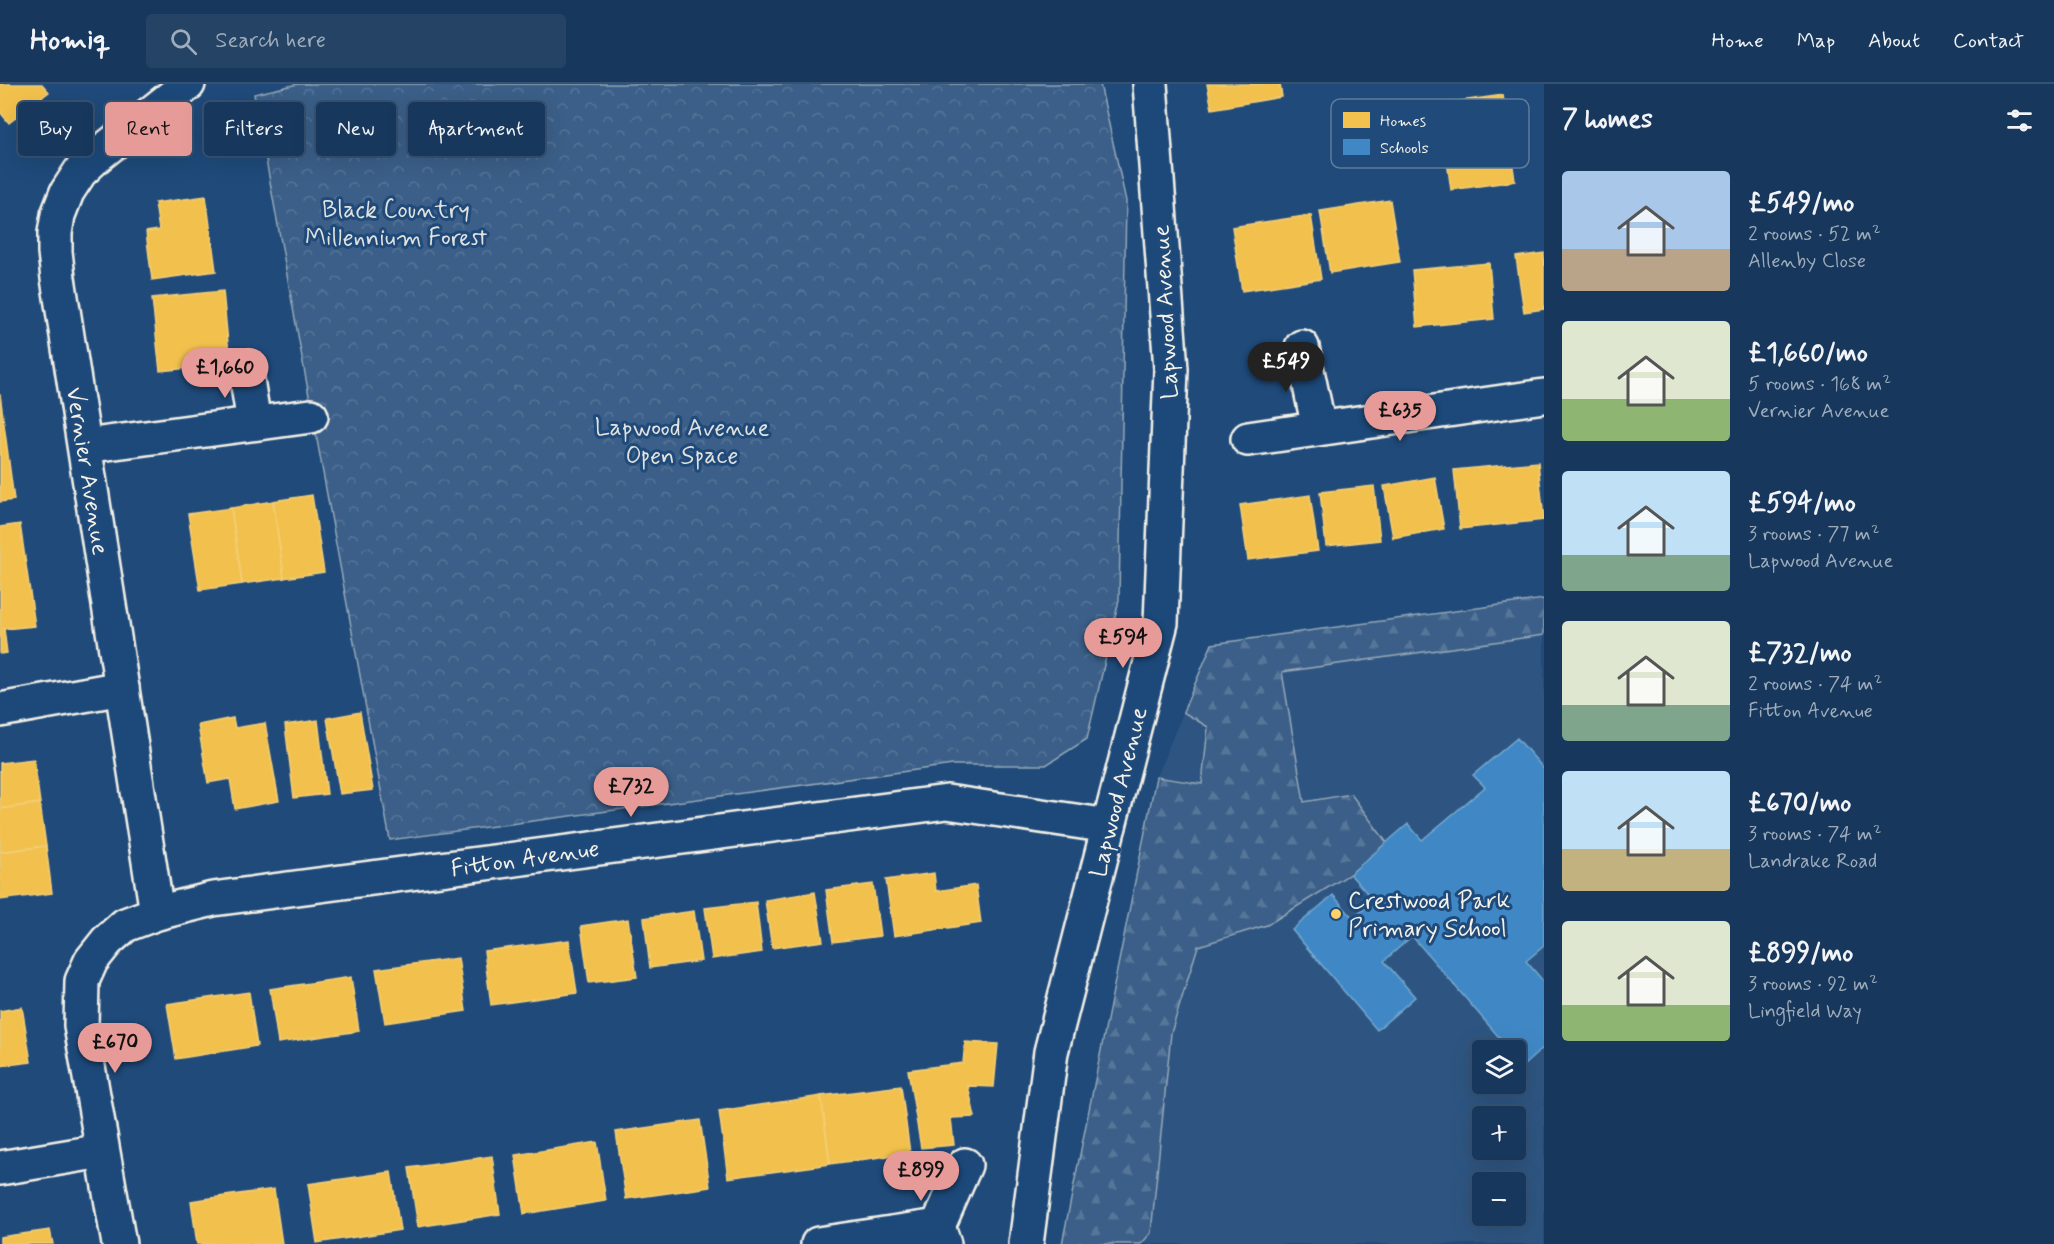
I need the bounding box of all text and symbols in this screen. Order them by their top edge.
search box [146,14,566,68]
text: Homiq [30,23,110,60]
icon: search [167,25,200,58]
text: Search here [215,27,326,55]
text: Home [1712,27,1764,55]
text: Map [1797,27,1835,55]
text: About [1868,27,1920,55]
text: Contact [1953,27,2024,55]
legend [1331,99,1529,168]
chip: Buy [18,102,93,156]
chip: Rent [105,102,192,156]
chip: Filters [204,102,304,156]
chip: New [316,102,396,156]
chip: Apartment [408,102,545,156]
text: 7 homes [1562,103,1653,137]
icon: filters [2003,104,2036,137]
text: Homes [1380,111,1426,132]
text: Schools [1380,138,1429,159]
text: £549/mo [1748,187,1854,221]
park label: Black Country Millennium Forest [305,195,488,254]
icon: home [1610,195,1682,267]
text: 2 rooms · 52 m² [1748,221,1881,248]
street label: Lapwood Avenue [1146,224,1187,400]
text: Allenby Close [1748,248,1866,275]
text: £1,660/mo [1748,337,1868,371]
pin: £549 [1250,342,1322,393]
icon: home [1610,345,1682,417]
pin: £1,660 [176,348,274,399]
text: £549 [1262,348,1310,375]
text: £1,660 [196,354,254,381]
text: 5 rooms · 168 m² [1748,371,1891,398]
street label: Vernier Avenue [58,385,115,558]
pin: £635 [1364,391,1436,442]
text: £635 [1378,397,1422,424]
text: Vernier Avenue [1748,398,1889,425]
park label: Lapwood Avenue Open Space [595,413,769,472]
text: £594/mo [1748,487,1856,521]
icon: home [1610,495,1682,567]
text: 3 rooms · 77 m² [1748,521,1880,548]
text: Lapwood Avenue [1748,548,1893,575]
pin: £594 [1087,618,1159,669]
text: £594 [1098,624,1148,651]
text: £732/mo [1748,637,1852,671]
icon: home [1610,645,1682,717]
text: 2 rooms · 74 m² [1748,671,1882,698]
text: Fitton Avenue [1748,698,1873,725]
street label: Lapwood Avenue [1083,704,1156,881]
pin: £732 [595,767,667,818]
text: £732 [608,773,654,800]
text: £670/mo [1748,787,1851,821]
icon: home [1610,795,1682,867]
text: 3 rooms · 74 m² [1748,821,1882,848]
street label: Fitton Avenue [449,834,602,885]
text: Landrake Road [1748,848,1877,875]
place label: Crestwood Park Primary School [1348,886,1510,945]
marker: Crestwood Park Primary School [1329,907,1343,921]
text: £899/mo [1748,937,1853,971]
icon: home [1610,945,1682,1017]
text: 3 rooms · 92 m² [1748,971,1878,998]
text: Lingfield Way [1748,998,1862,1025]
pin: £670 [79,1023,151,1074]
text: £670 [92,1029,138,1056]
map controls [1472,1040,1526,1226]
button: layers [1472,1040,1526,1094]
button: + [1472,1106,1526,1160]
pin: £899 [885,1151,957,1202]
text: £899 [897,1157,945,1184]
button: − [1472,1172,1526,1226]

